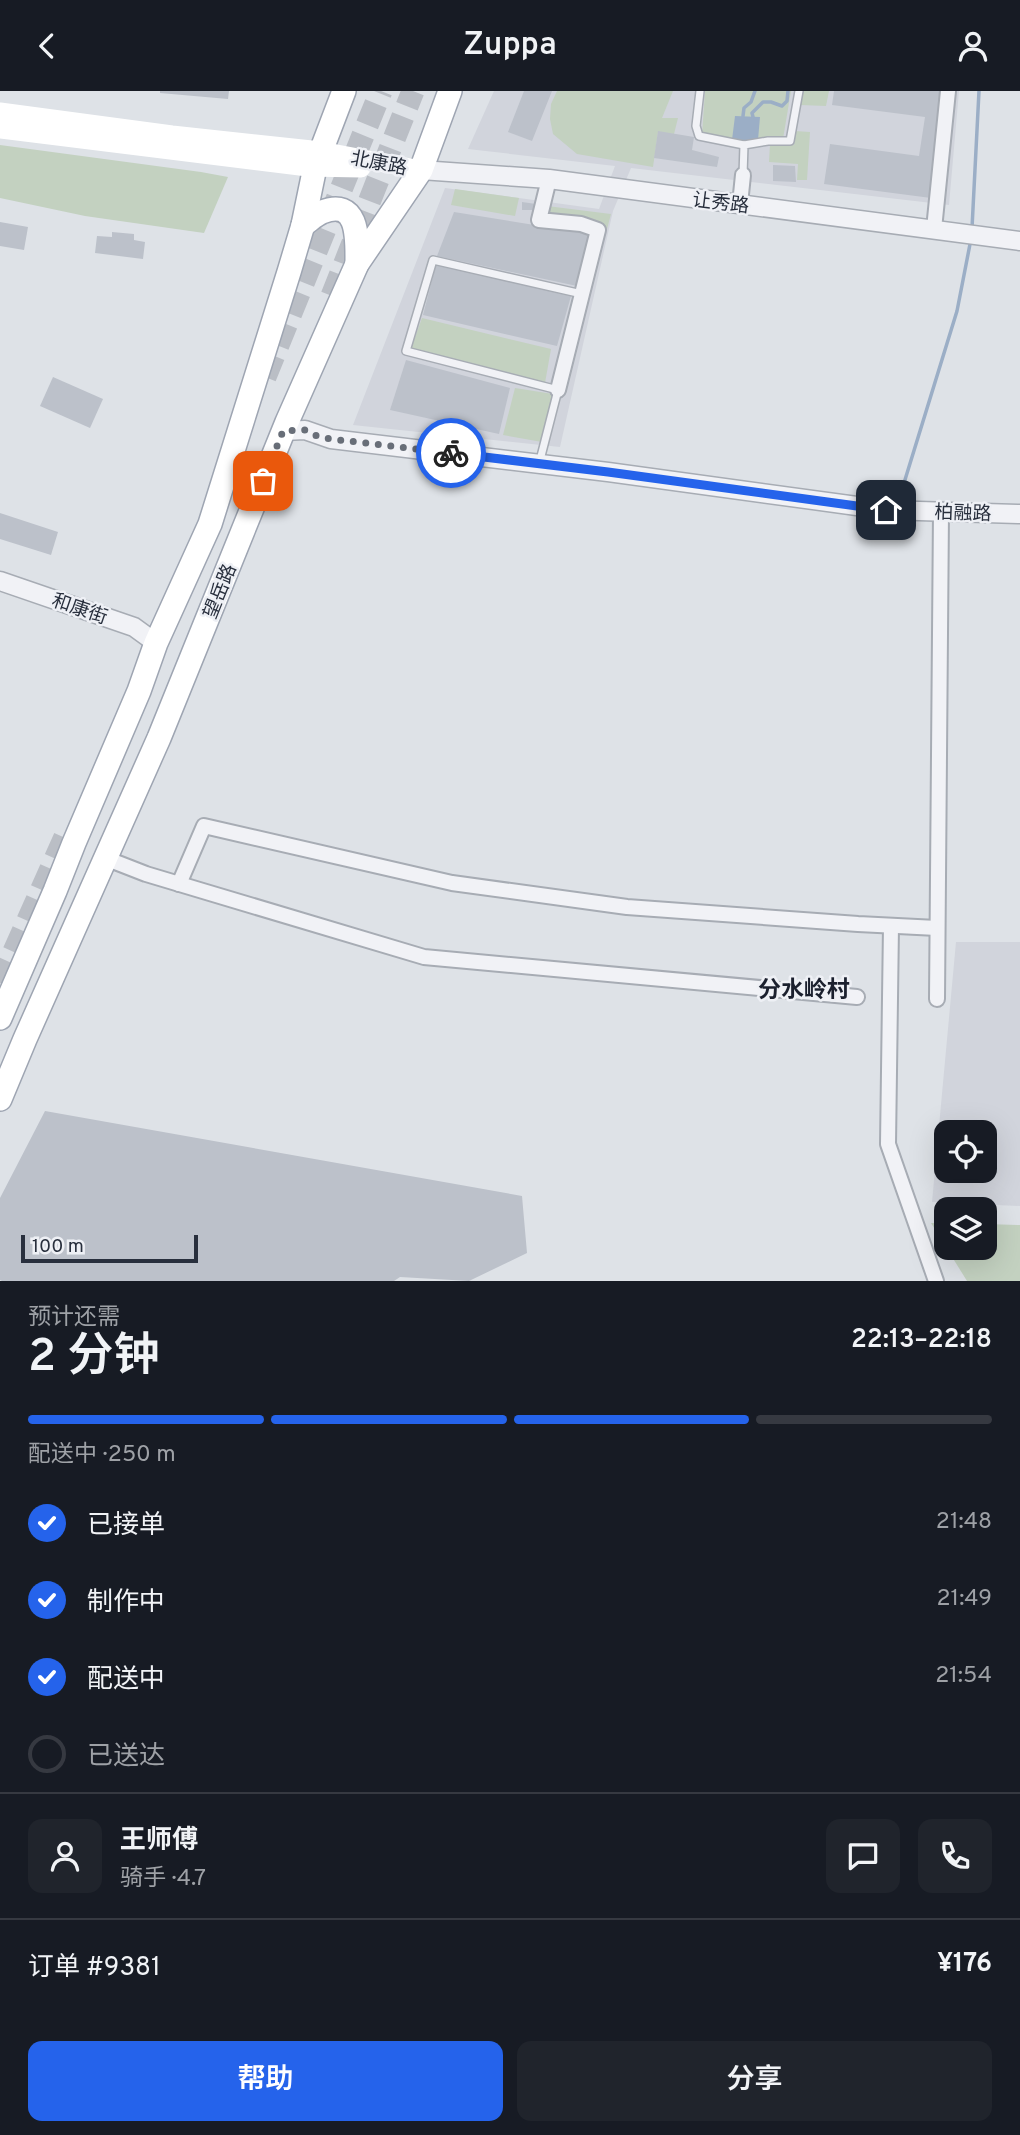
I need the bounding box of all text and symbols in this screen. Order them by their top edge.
text: Zuppa [463,26,557,66]
icon: back [28,27,66,65]
icon: person [954,27,992,65]
street label: 北康路 [348,147,409,181]
street label: 让秀路 [691,189,751,219]
courier [416,418,486,488]
icon: bike [432,434,470,472]
pin [233,451,293,511]
icon: bag [244,462,282,500]
pin [856,480,916,540]
icon: home [867,491,905,529]
street label: 柏融路 [934,501,992,527]
street label: 望岳路 [199,561,243,623]
street label: 和康街 [48,589,110,631]
district label: 分水岭村 [758,977,850,1006]
map controls [934,1120,997,1260]
button: locate [934,1120,997,1183]
button: layers [934,1197,997,1260]
scale bar [21,1232,198,1264]
text: 100 m [32,1235,84,1259]
text: 预计还需 [28,1304,120,1333]
text: 22:13–22:18 [851,1324,992,1357]
text: 2 分钟 [28,1329,159,1388]
text: 配送中 · 250 m [28,1441,176,1470]
icon: check [28,1504,66,1542]
text: 21:48 [936,1508,992,1537]
text: 已接单 [87,1510,165,1543]
icon: check [28,1581,66,1619]
text: 21:49 [937,1585,992,1614]
text: 制作中 [87,1587,165,1620]
icon: check [28,1658,66,1696]
text: 21:54 [935,1662,992,1691]
text: 配送中 [87,1664,165,1697]
text: 已送达 [87,1741,165,1774]
button: person [28,1819,102,1893]
button: chat [826,1819,900,1893]
button: phone [918,1819,992,1893]
text: 王师傅 [120,1825,198,1858]
text: 骑手 · 4.7 [120,1865,206,1894]
text: ¥176 [937,1948,992,1981]
text: 订单 #9381 [28,1952,161,1985]
button: 帮助 [28,2041,503,2121]
button: 分享 [517,2041,992,2121]

